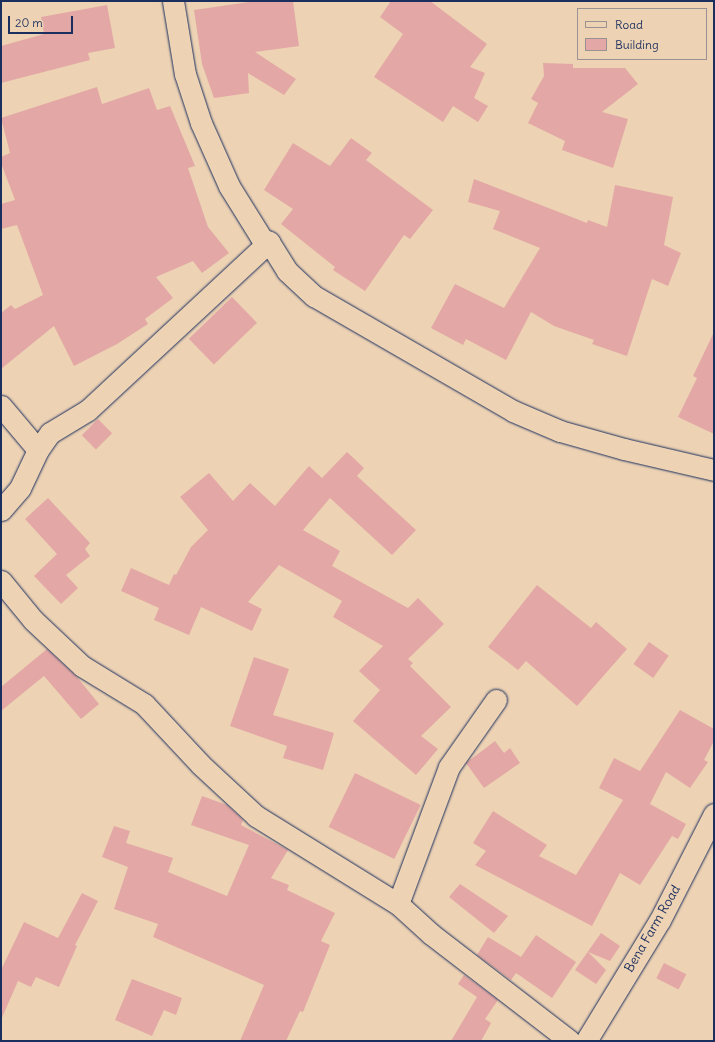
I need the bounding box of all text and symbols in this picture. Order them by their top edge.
scale bar [10,8,75,34]
legend [577,8,707,60]
text: 20 m [15,15,43,30]
text: Road [615,17,643,32]
text: Building [615,37,659,52]
street label: Bena Farm Road [622,883,684,975]

